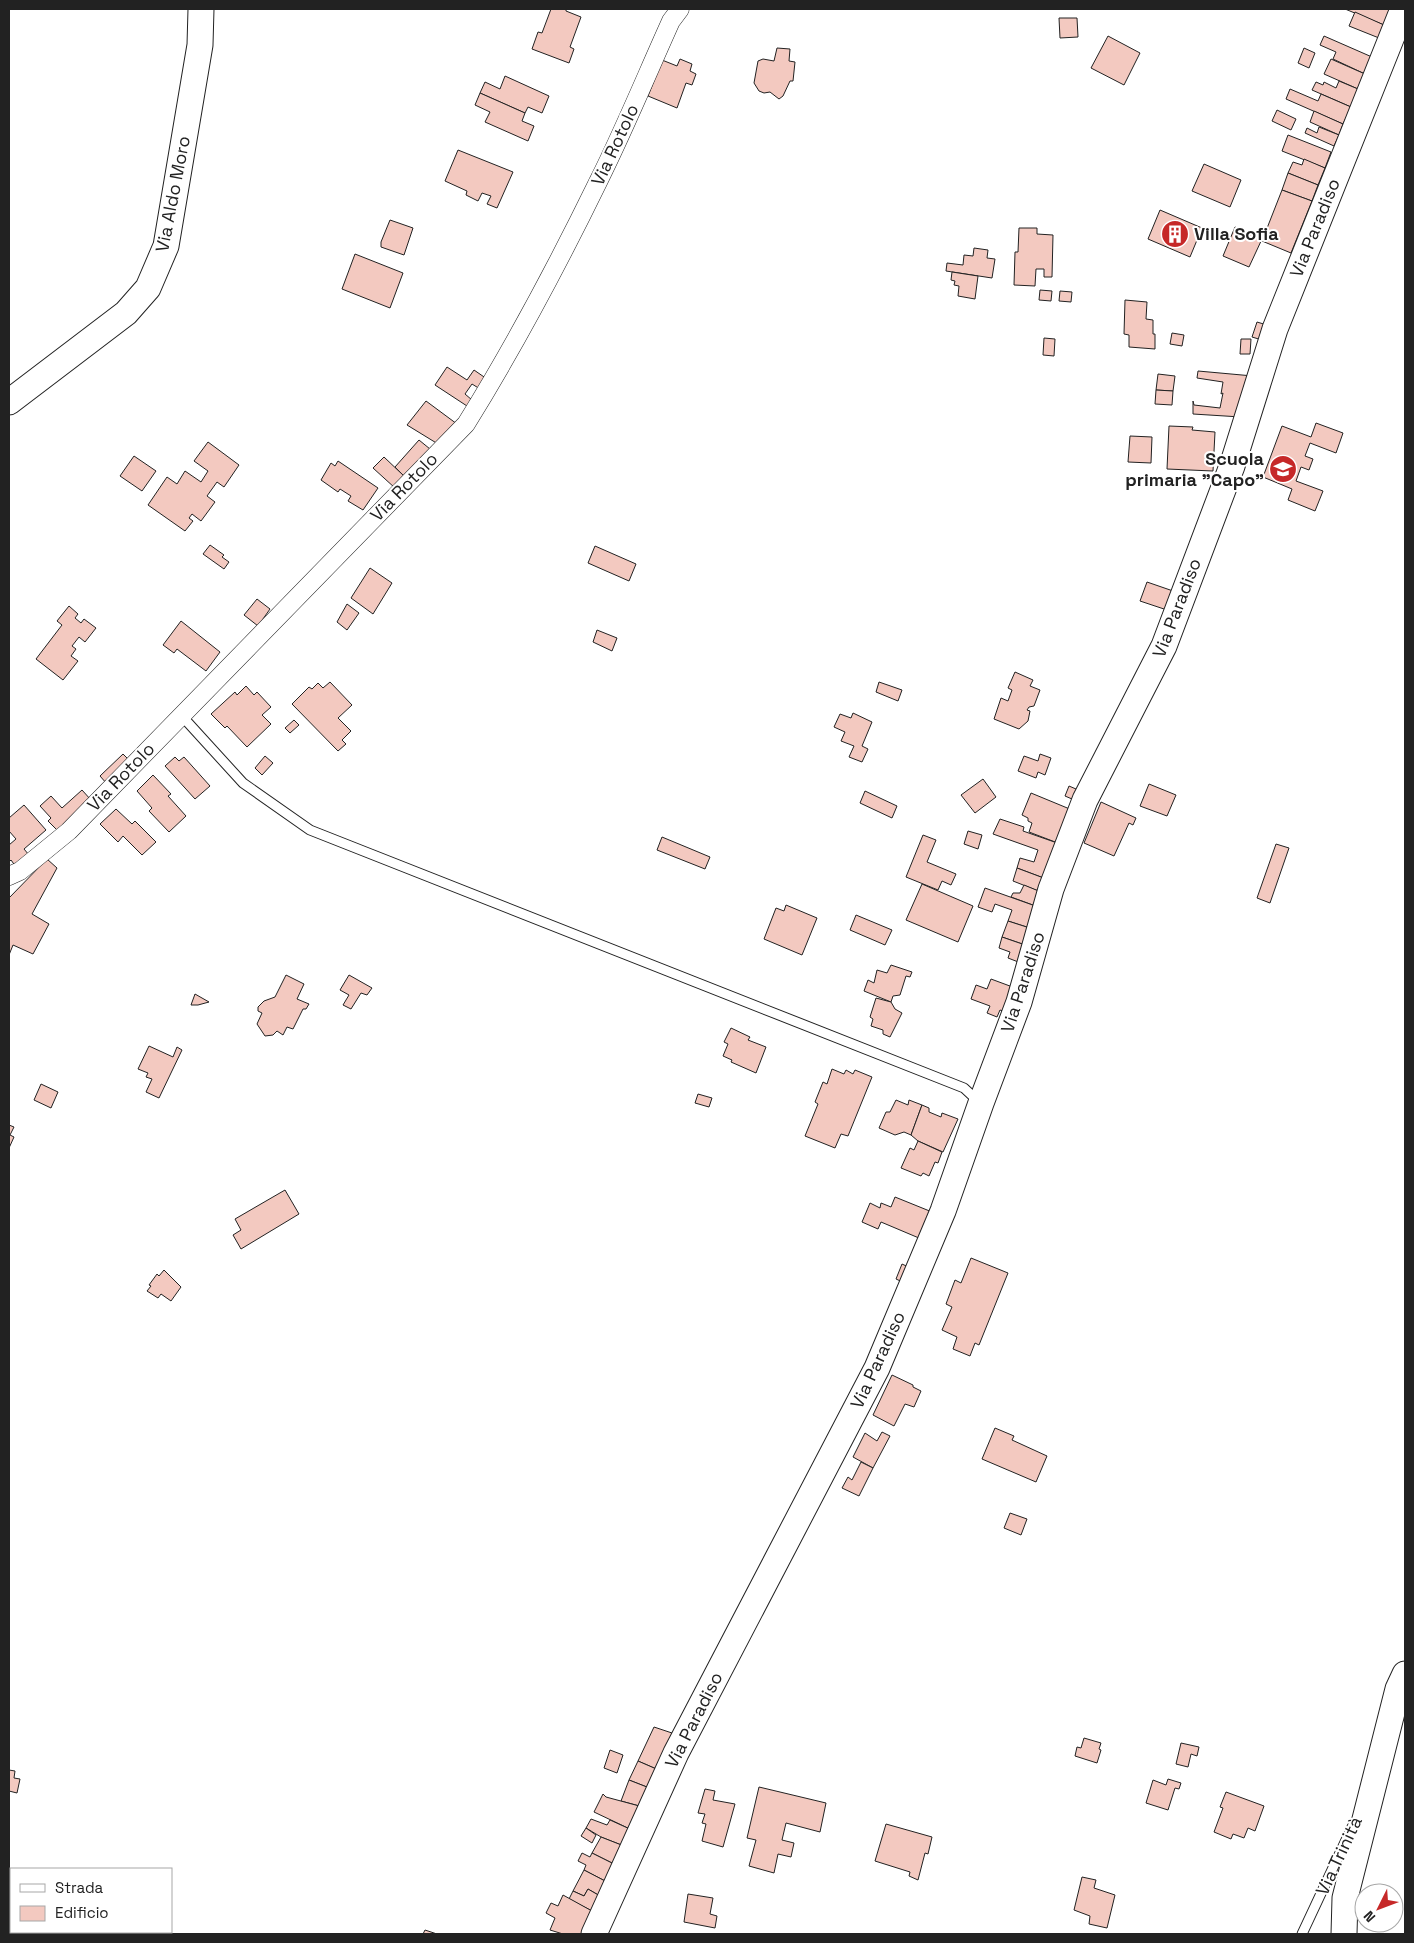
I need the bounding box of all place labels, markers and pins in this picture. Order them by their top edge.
building icon: Villa Sofia [1160,219,1190,249]
place label: Villa Sofia [1194,222,1279,245]
place label: Scuola primaria "Capo" [1125,447,1265,491]
school or university icon: Scuola primaria "Capo" [1268,454,1298,484]

